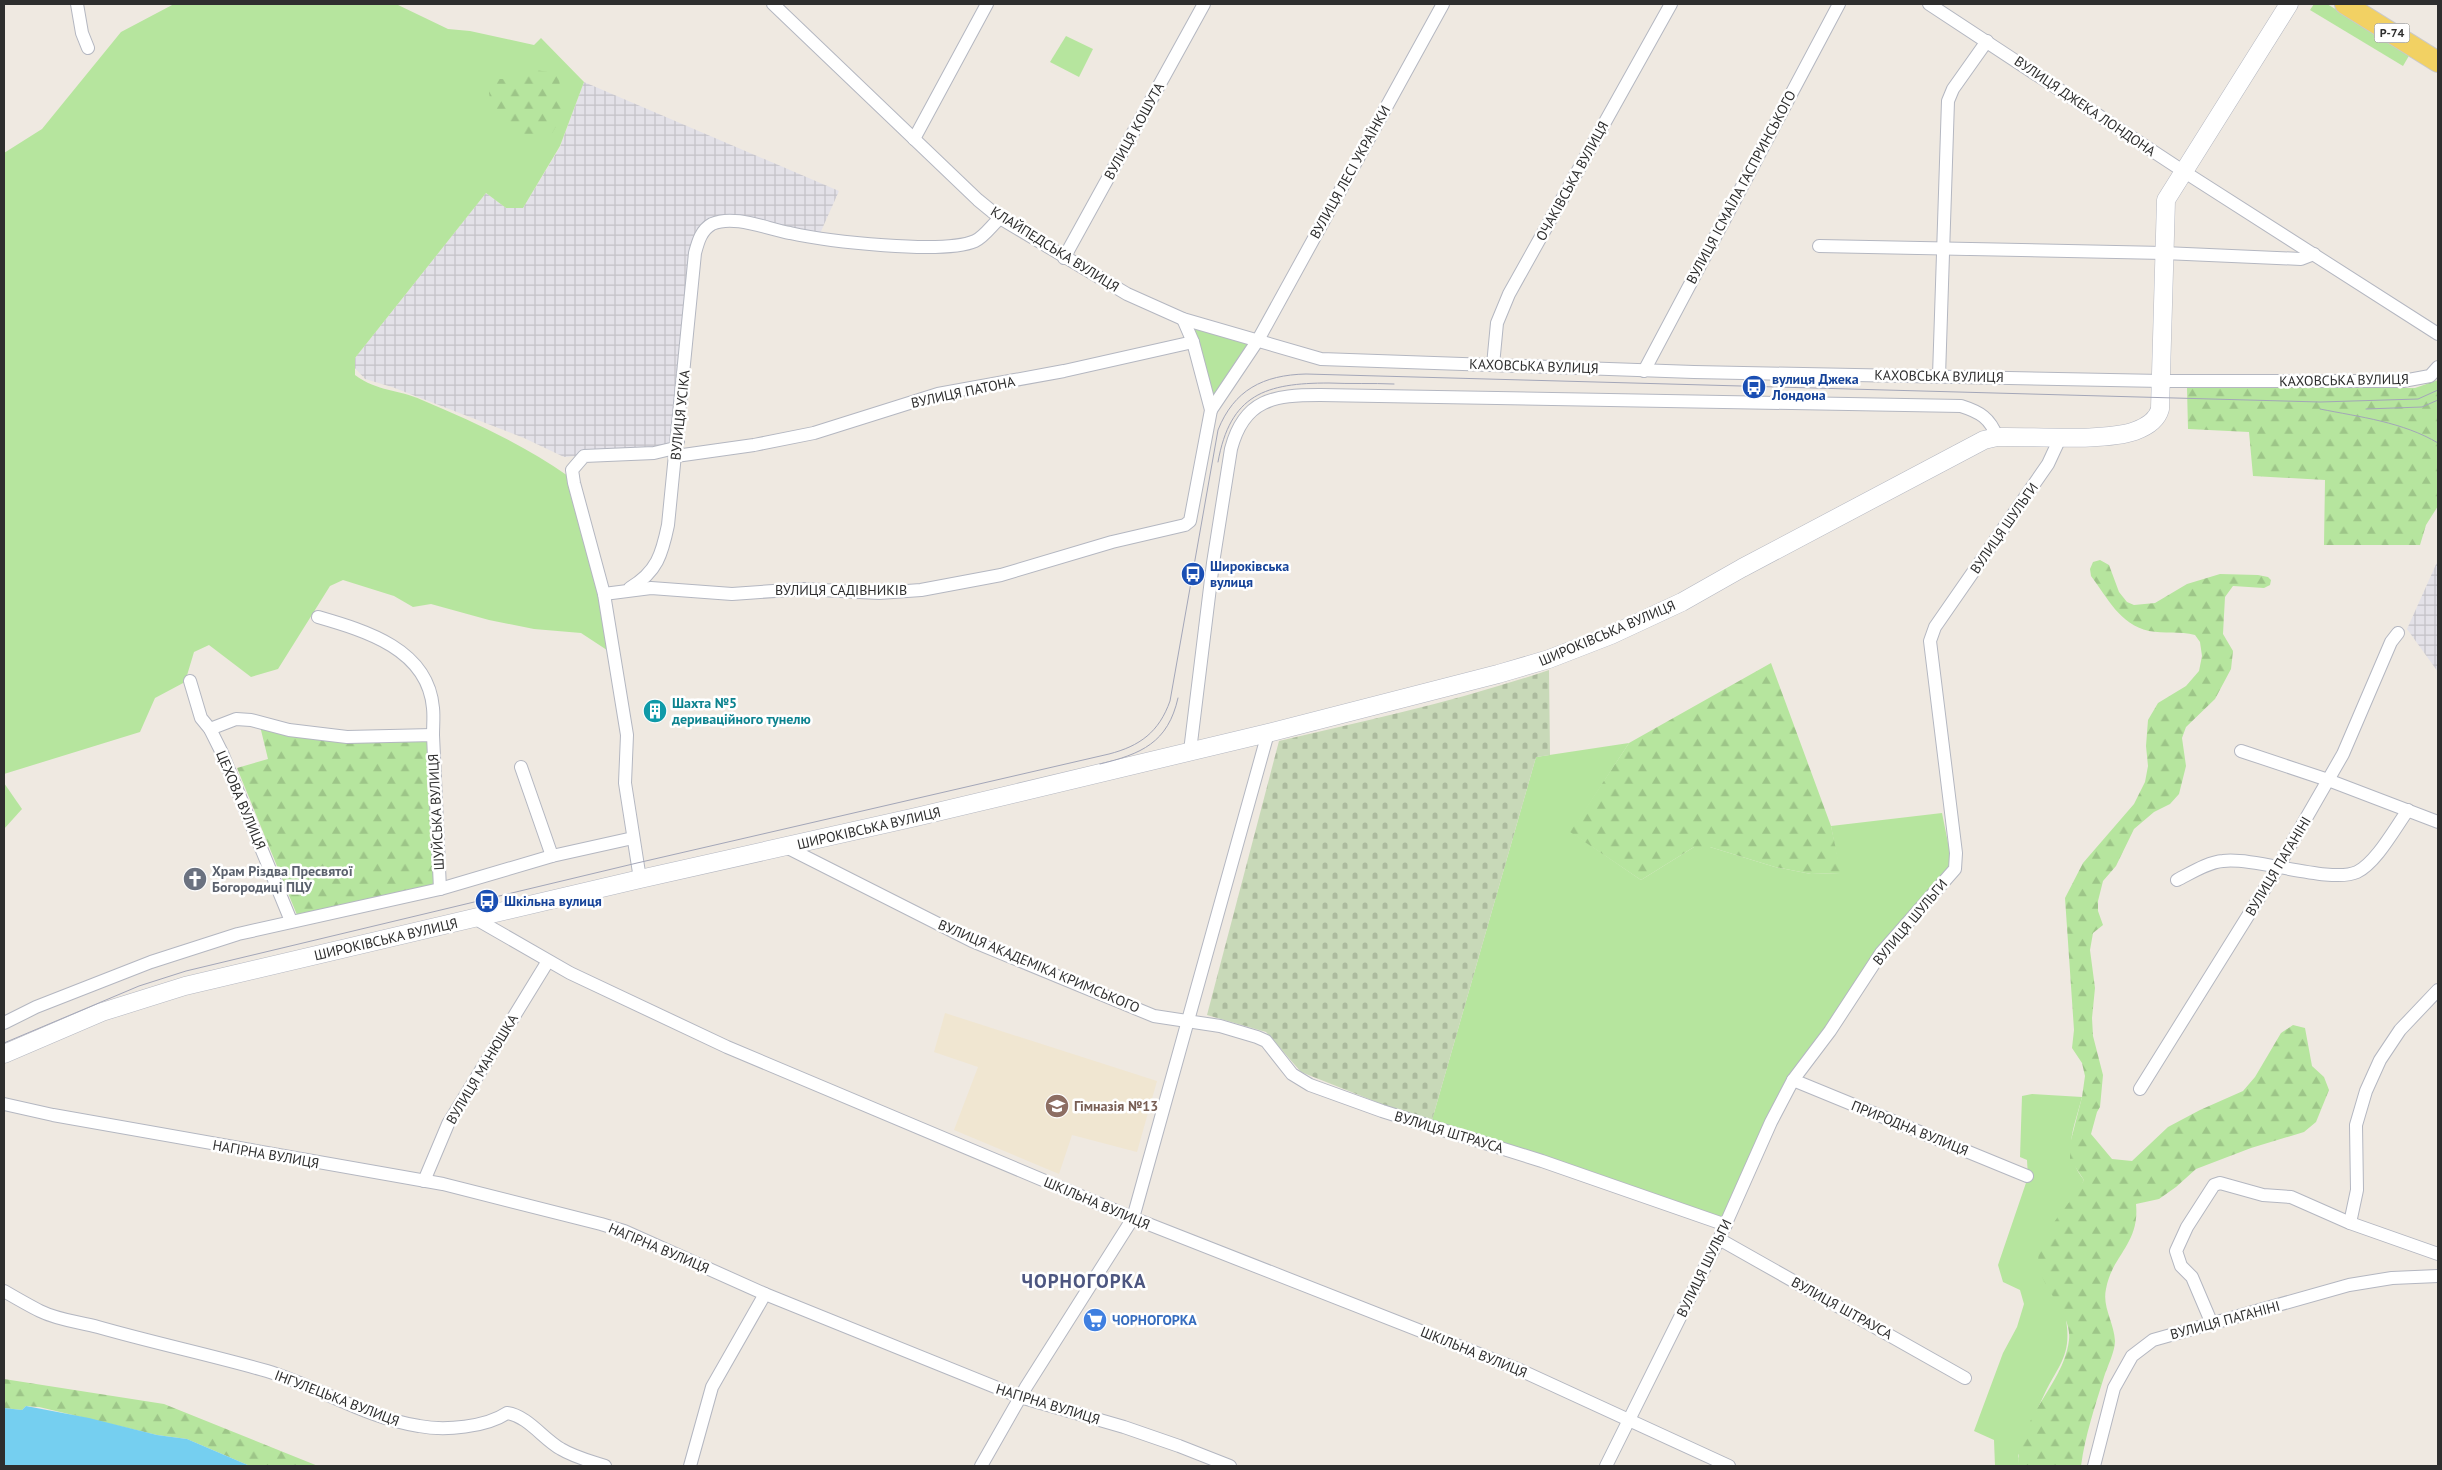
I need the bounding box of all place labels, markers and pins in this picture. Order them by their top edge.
place label: вулиця Джека Лондона [1771,370,1859,404]
bus stop icon: вулиця Джека Лондона [1741,374,1767,400]
place label: Широківська вулиця [1210,557,1289,591]
bus stop icon: Широківська вулиця [1180,561,1206,587]
place label: Шахта №5 дериваційного тунелю [671,694,811,728]
building icon: Шахта №5 дериваційного тунелю [642,698,668,724]
place label: Храм Різдва Пресвятої Богородиці ПЦУ [212,862,353,896]
church icon: Храм Різдва Пресвятої Богородиці ПЦУ [182,866,208,892]
bus stop icon: Шкільна вулиця [474,888,500,914]
place label: Шкільна вулиця [504,892,602,910]
school or university icon: Гімназія №13 [1044,1093,1070,1119]
place label: Гімназія №13 [1074,1097,1158,1115]
supermarket icon: ЧОРНОГОРКА [1082,1307,1108,1333]
place label: ЧОРНОГОРКА [1112,1311,1197,1329]

